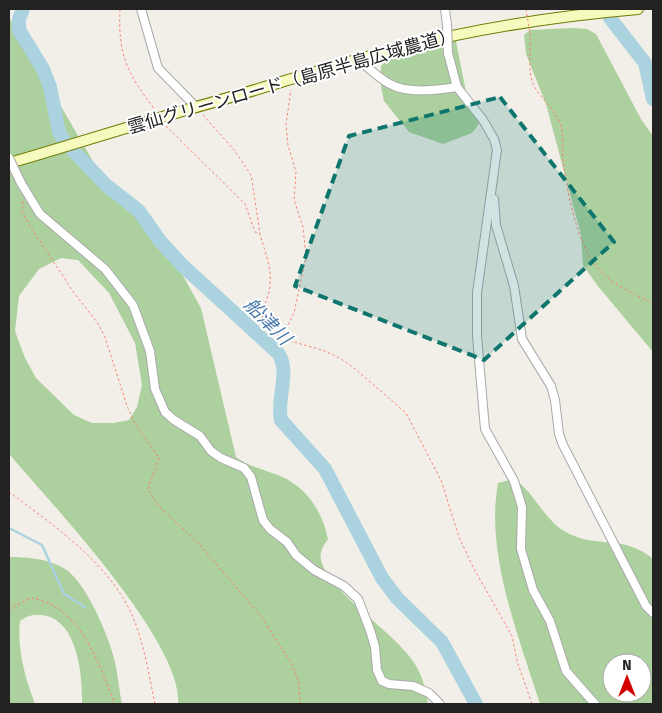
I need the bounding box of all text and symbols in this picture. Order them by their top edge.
street label: 雲仙グリーンロード（島原半島広域農道） [125,23,459,139]
water label: 船津川 [239,293,297,351]
north arrow [602,653,652,703]
text: N [622,657,632,674]

